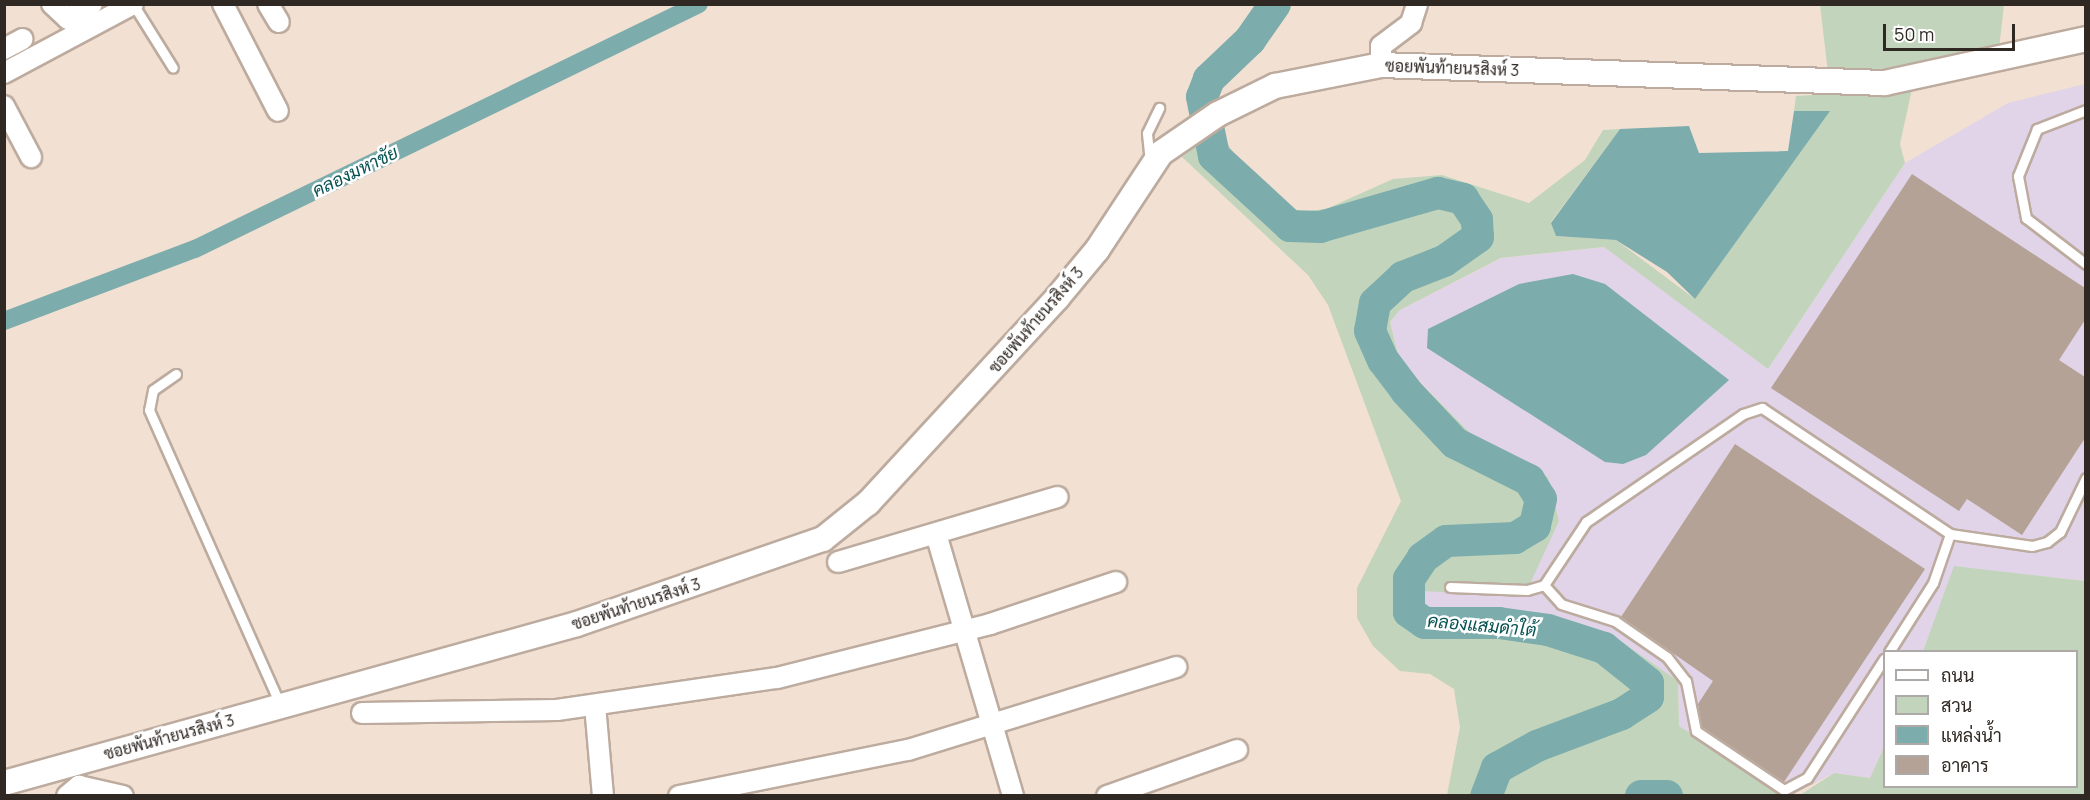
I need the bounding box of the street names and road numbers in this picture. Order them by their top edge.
street label: ซอยพันท้ายนรสิงห์ 3 [1385,56,1519,80]
street label: ซอยพันท้ายนรสิงห์ 3 [985,263,1087,377]
street label: ซอยพันท้ายนรสิงห์ 3 [569,574,703,634]
street label: ซอยพันท้ายนรสิงห์ 3 [102,710,236,764]

